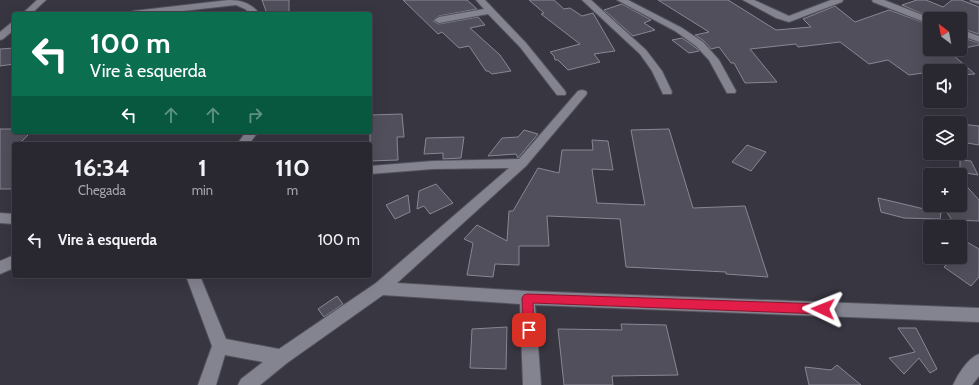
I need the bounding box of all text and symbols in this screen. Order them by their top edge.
north arrow [923,12,967,56]
map controls [923,12,967,264]
text: 100 m [90,26,171,60]
icon: left [24,28,76,80]
text: Vire à esquerda [90,60,206,82]
button: sound [923,64,967,108]
icon: left [118,104,140,126]
icon: ahead [160,104,182,126]
icon: ahead [202,104,224,126]
icon: right [244,104,266,126]
button: layers [923,116,967,160]
text: 16:34 [74,153,130,182]
text: 1 [198,153,207,182]
text: 110 [275,153,310,182]
button: + [923,168,967,212]
text: Chegada [78,182,126,198]
text: min [192,182,213,198]
text: m [287,182,298,198]
button: − [923,220,967,264]
icon: left [24,229,46,251]
text: Vire à esquerda [58,231,157,249]
text: 100 m [318,231,360,249]
position arrow [802,288,844,330]
pin [512,313,546,347]
icon: arrive [518,319,540,341]

